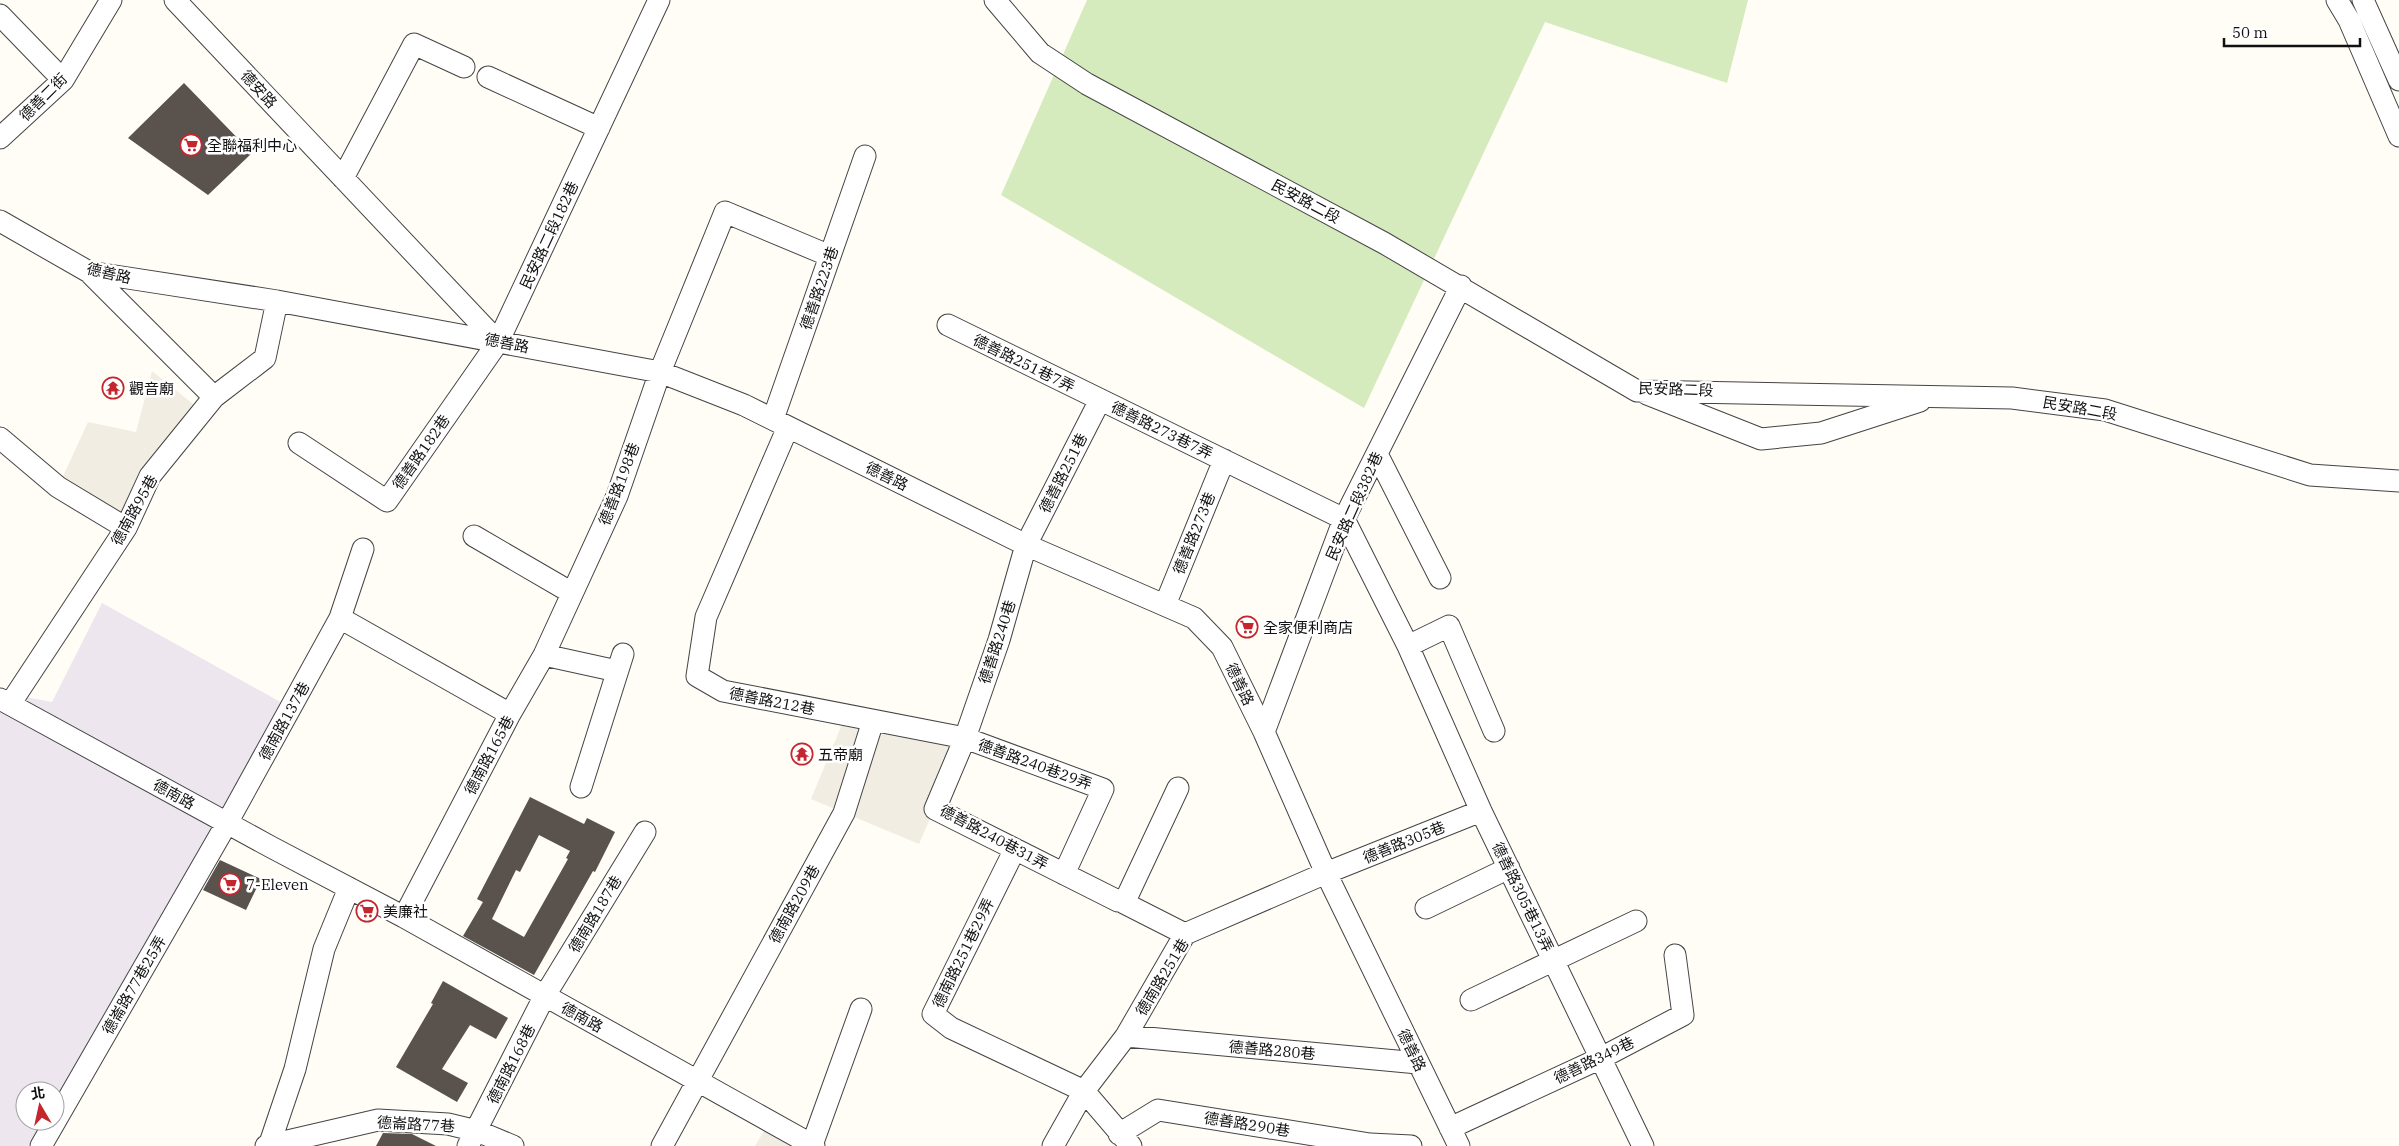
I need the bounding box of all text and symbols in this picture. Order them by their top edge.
scale bar [2224,15,2360,47]
text: 50 m [2232,23,2268,42]
street label: 德安路 [237,66,281,112]
street label: 德善二街 [15,69,71,125]
supermarket icon: 全聯福利中心 [179,133,203,157]
place label: 全聯福利中心 [207,136,297,155]
street label: 民安路二段 [1268,175,1344,227]
street label: 民安路二段182巷 [516,178,582,292]
street label: 德善路223巷 [796,244,842,332]
street label: 德善路 [85,259,133,287]
street label: 德善路 [483,329,531,357]
street label: 德善路251巷7弄 [970,330,1078,396]
temple icon: 觀音廟 [101,376,125,400]
street label: 民安路二段 [1638,378,1714,400]
place label: 觀音廟 [129,379,174,398]
street label: 民安路二段 [2041,392,2119,424]
street label: 德善路273巷7弄 [1108,397,1216,463]
street label: 德善路182巷 [388,411,454,493]
street label: 德善路251巷 [1035,430,1091,516]
street label: 德善路198巷 [595,440,643,528]
street label: 民安路二段382巷 [1322,449,1386,563]
street label: 德善路 [863,458,911,494]
street label: 德南路95巷 [107,471,161,549]
street label: 德善路273巷 [1169,489,1219,577]
street label: 德善路240巷 [975,598,1019,686]
supermarket icon: 全家便利商店 [1235,615,1259,639]
place label: 全家便利商店 [1263,618,1353,637]
street label: 德善路 [1222,660,1258,708]
street label: 德南路137巷 [255,678,313,764]
street label: 德善路212巷 [727,683,817,719]
street label: 德南路165巷 [460,712,518,798]
street label: 德善路240巷29弄 [975,735,1095,793]
temple icon: 五帝廟 [790,742,814,766]
place label: 五帝廟 [818,745,863,764]
street label: 德南路 [150,775,198,813]
street label: 德善路240巷31弄 [937,800,1051,874]
street label: 德善路305巷 [1360,817,1448,867]
street label: 德善路305巷13弄 [1488,839,1558,955]
street label: 德南路209巷 [765,861,823,947]
supermarket icon: 7-Eleven [218,872,242,896]
street label: 德南路187巷 [564,872,626,956]
place label: 7-Eleven [246,875,309,894]
street label: 德南路251巷29弄 [928,895,998,1011]
supermarket icon: 美廉社 [355,899,379,923]
place label: 美廉社 [383,902,428,921]
street label: 德崙路77巷25弄 [98,932,170,1038]
street label: 德南路251巷 [1131,935,1193,1019]
street label: 德南路 [558,998,606,1036]
street label: 德南路168巷 [483,1021,539,1107]
street label: 德善路 [1394,1026,1430,1074]
street label: 德善路349巷 [1551,1032,1637,1088]
street label: 德善路280巷 [1228,1037,1316,1063]
north arrow [15,1081,65,1131]
text: 北 [30,1083,46,1103]
street label: 德善路290巷 [1203,1108,1291,1140]
street label: 德崙路77巷 [377,1112,455,1136]

